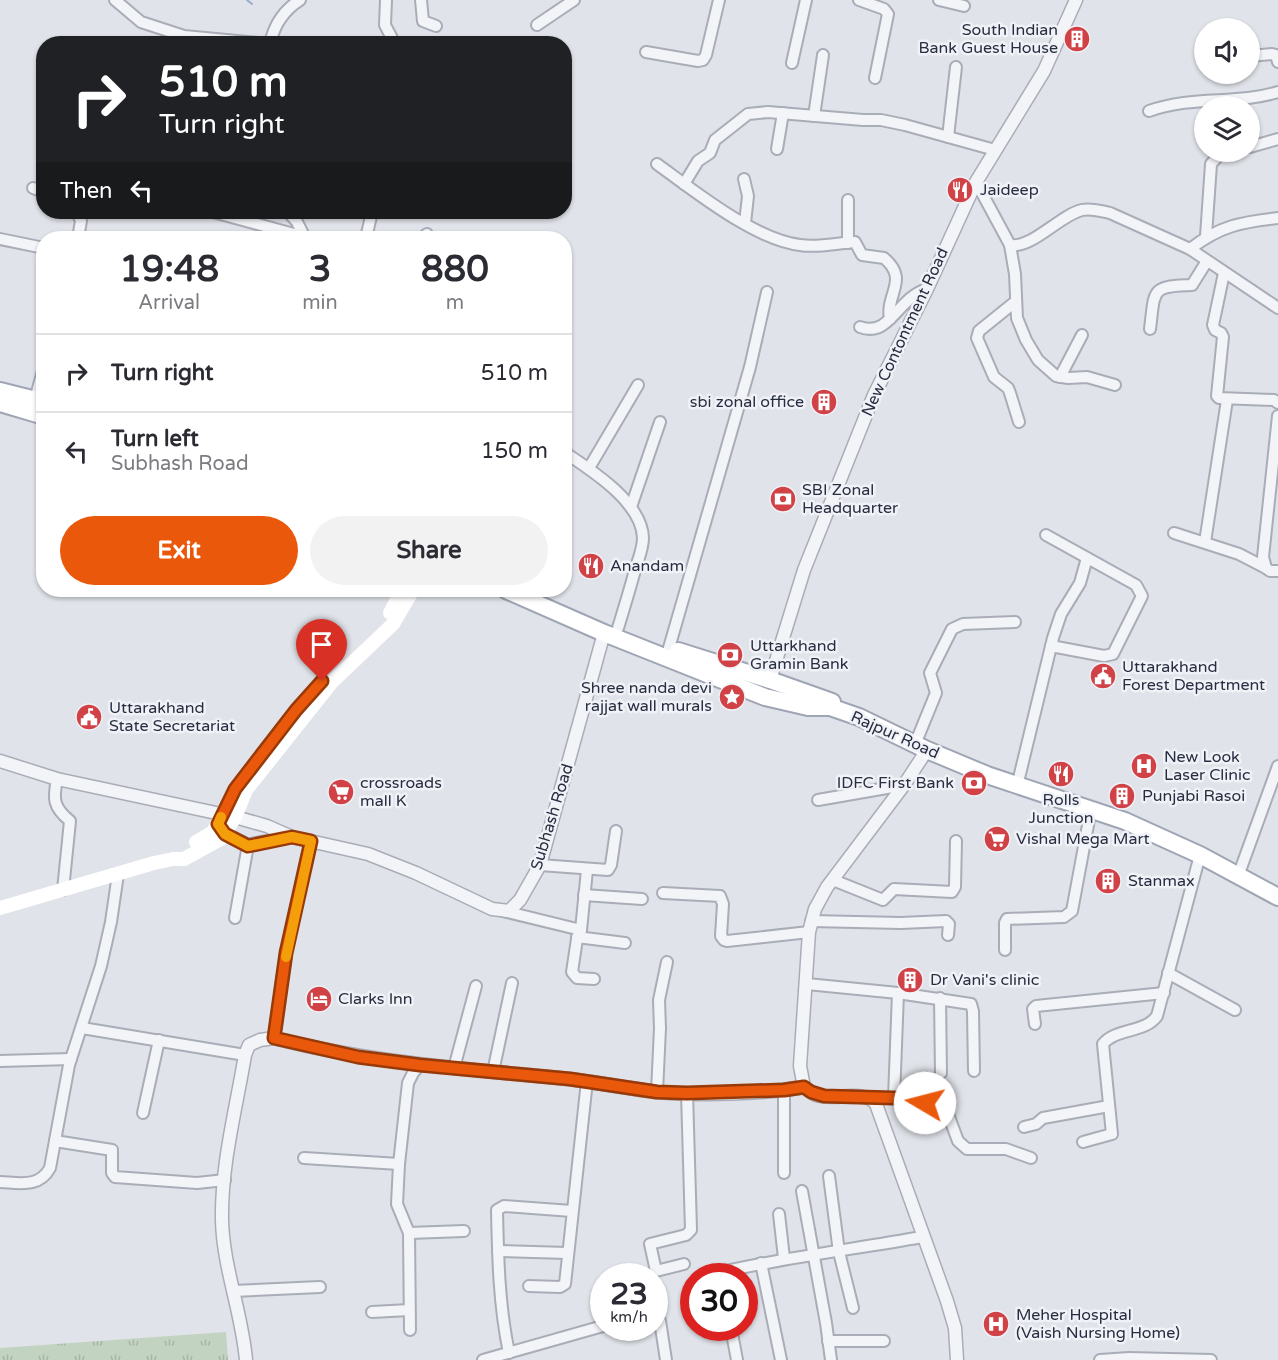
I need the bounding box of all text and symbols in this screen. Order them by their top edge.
map controls [1194,18,1260,162]
button: sound [1194,18,1260,84]
place label: South Indian Bank Guest House [918,20,1058,58]
building icon: South Indian Bank Guest House [1062,24,1092,54]
text: 510 m [159,57,288,108]
icon: right [60,60,138,138]
button: layers [1194,96,1260,162]
text: Turn right [159,108,285,141]
icon: left [125,174,158,207]
restaurant icon: Jaideep [945,175,975,205]
text: Then [60,178,113,204]
place label: Jaideep [980,180,1039,200]
street label: New Contontment Road [857,245,953,419]
text: 19:48 [119,248,219,291]
text: 3 [309,248,331,291]
text: 880 [421,248,489,291]
text: Arrival [138,291,200,315]
text: min [302,291,338,315]
text: m [446,291,464,315]
icon: right [60,357,93,390]
text: Turn right [111,360,213,386]
text: 510 m [481,360,548,386]
building icon: sbi zonal office [809,387,839,417]
place label: sbi zonal office [690,392,804,412]
text: Turn left [111,426,199,452]
icon: left [60,435,93,468]
text: 150 m [481,438,548,464]
text: Subhash Road [111,452,249,476]
place label: SBI Zonal Headquarter [802,480,899,518]
bank icon: SBI Zonal Headquarter [768,484,798,514]
button: Exit [60,516,298,585]
button: Share [310,516,548,585]
restaurant icon: Anandam [576,551,606,581]
place label: Anandam [610,556,684,576]
pin [296,619,347,681]
icon: arrive [305,628,338,661]
place label: Uttarkhand Gramin Bank [750,636,849,674]
bank icon: Uttarkhand Gramin Bank [715,640,745,670]
place label: Uttarakhand Forest Department [1122,657,1265,695]
public building icon: Uttarakhand Forest Department [1088,661,1118,691]
place label: Shree nanda devi rajjat wall murals [581,678,712,716]
place icon: Shree nanda devi rajjat wall murals [717,682,747,712]
place label: Uttarakhand State Secretariat [109,698,235,736]
public building icon: Uttarakhand State Secretariat [74,702,104,732]
street label: Rajpur Road [848,707,942,763]
place label: New Look Laser Clinic [1164,747,1251,785]
hospital icon: New Look Laser Clinic [1129,751,1159,781]
restaurant icon: Rolls Junction [1046,759,1076,789]
street label: Subhash Road [526,761,578,873]
bank icon: IDFC First Bank [959,768,989,798]
place label: crossroads mall K [360,773,442,811]
place label: IDFC First Bank [837,773,954,793]
supermarket icon: crossroads mall K [326,777,356,807]
building icon: Punjabi Rasoi [1107,781,1137,811]
place label: Punjabi Rasoi [1142,786,1245,806]
place label: Rolls Junction [1028,790,1094,828]
supermarket icon: Vishal Mega Mart [982,824,1012,854]
place label: Vishal Mega Mart [1016,829,1150,849]
building icon: Stanmax [1093,866,1123,896]
place label: Stanmax [1128,871,1195,891]
building icon: Dr Vani's clinic [895,965,925,995]
place label: Dr Vani's clinic [930,970,1039,990]
hotel icon: Clarks Inn [304,984,334,1014]
place label: Clarks Inn [338,989,413,1009]
position arrow [893,1071,957,1135]
speed limit sign: 30 [680,1263,758,1341]
text: 23 [610,1276,648,1313]
place label: Meher Hospital (Vaish Nursing Home) [1016,1305,1180,1343]
text: km/h [610,1308,648,1326]
hospital icon: Meher Hospital (Vaish Nursing Home) [981,1309,1011,1339]

